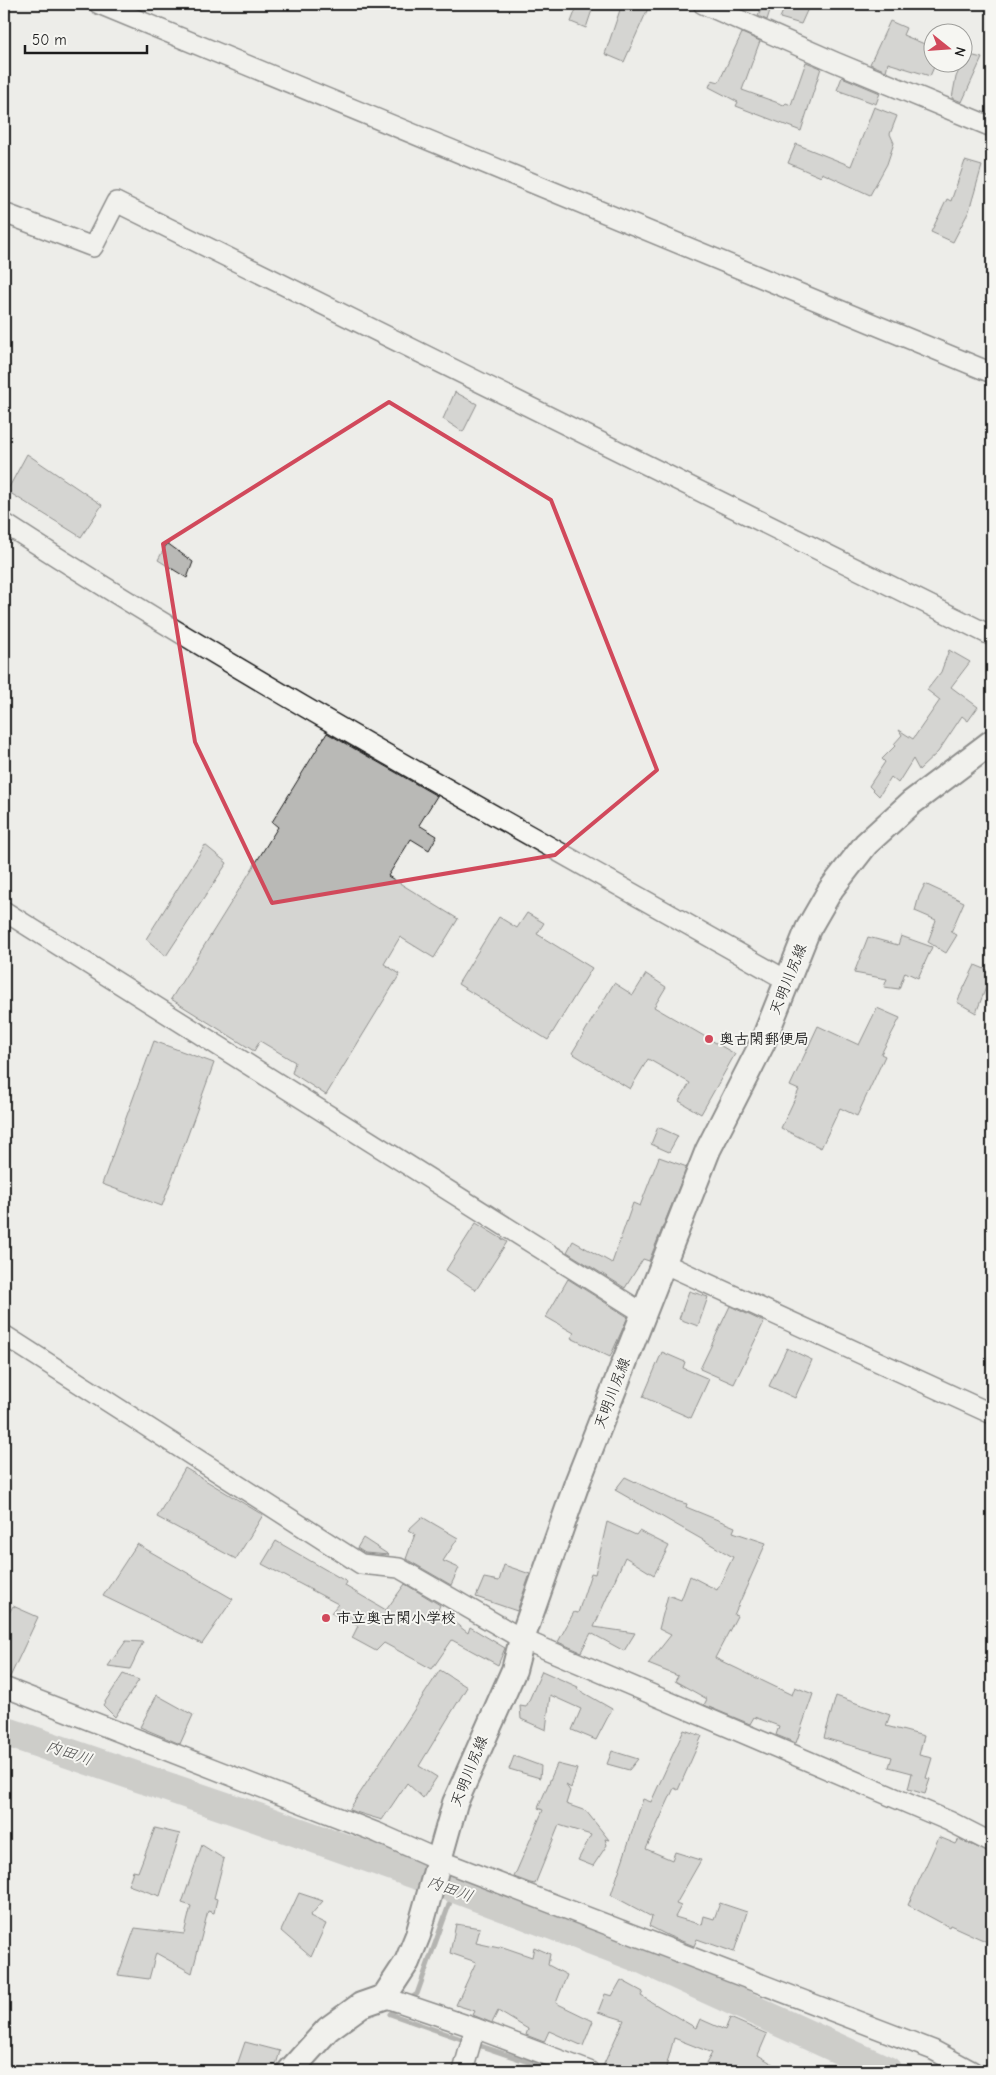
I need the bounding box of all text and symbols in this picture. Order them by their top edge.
scale bar [25,22,148,54]
north arrow [924,22,974,72]
text: 50 m [32,31,67,49]
text: N [950,45,969,59]
street label: 天明川尻線 [766,941,810,1017]
place label: 奥古閑郵便局 [719,1030,809,1048]
marker: 奥古閑郵便局 [703,1033,715,1045]
street label: 天明川尻線 [590,1355,634,1431]
place label: 市立奥古閑小学校 [336,1609,456,1627]
marker: 市立奥古閑小学校 [320,1612,332,1624]
street label: 天明川尻線 [447,1733,491,1809]
water label: 内田川 [43,1737,95,1769]
water label: 内田川 [424,1872,476,1906]

